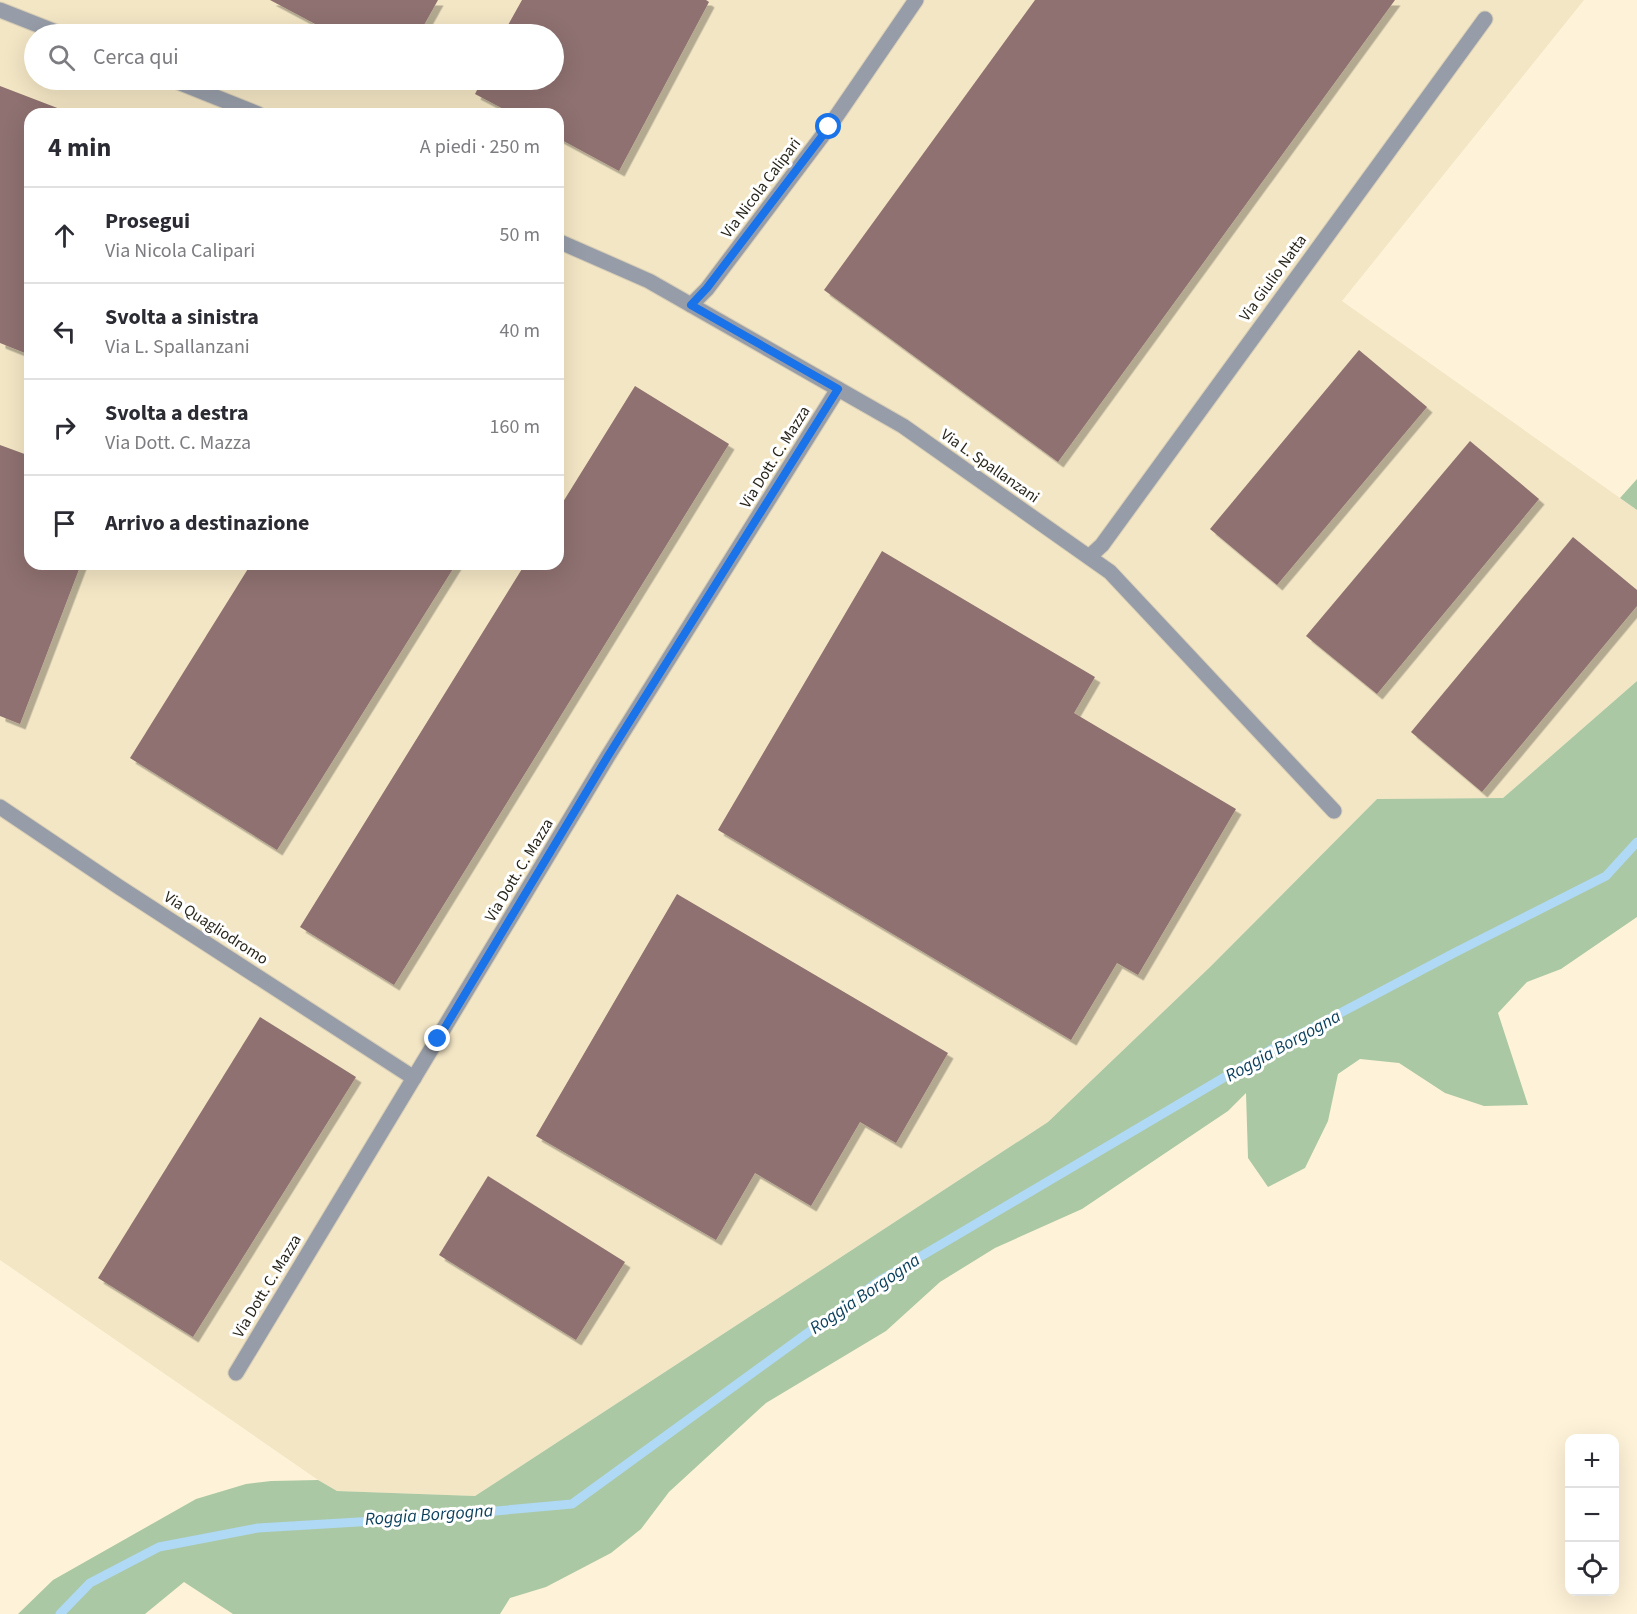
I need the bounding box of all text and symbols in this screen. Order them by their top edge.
search box [24,24,564,90]
icon: search [45,41,78,74]
text: Cerca qui [93,41,179,73]
route start [815,113,841,139]
text: 4 min [48,129,111,166]
text: A piedi · 250 m [420,133,540,161]
street label: Via Nicola Calipari [716,133,806,243]
text: Prosegui [105,205,190,237]
icon: ahead [48,219,81,252]
text: 50 m [500,221,540,249]
street label: Via Giulio Natta [1234,230,1312,326]
text: Via Nicola Calipari [105,237,255,265]
text: Svolta a sinistra [105,301,259,333]
icon: left [48,315,81,348]
text: 40 m [500,317,540,345]
text: Via L. Spallanzani [105,333,250,361]
text: Svolta a destra [105,397,249,429]
street label: Via Dott. C. Mazza [735,402,815,512]
icon: right [48,411,81,444]
text: 160 m [490,413,540,441]
street label: Via L. Spallanzani [936,424,1044,508]
text: Via Dott. C. Mazza [105,429,251,457]
icon: arrive [48,507,81,540]
text: Arrivo a destinazione [105,507,310,539]
street label: Via Dott. C. Mazza [479,814,559,926]
street label: Via Quagliodromo [159,886,273,970]
water label: Roggia Borgogna [1221,1004,1346,1088]
route end [424,1025,450,1051]
street label: Via Dott. C. Mazza [227,1230,307,1342]
water label: Roggia Borgogna [805,1247,926,1340]
map controls [1565,1434,1619,1596]
button: + [1565,1434,1619,1488]
button: − [1565,1488,1619,1542]
water label: Roggia Borgogna [364,1498,494,1532]
button: locate [1565,1542,1619,1596]

